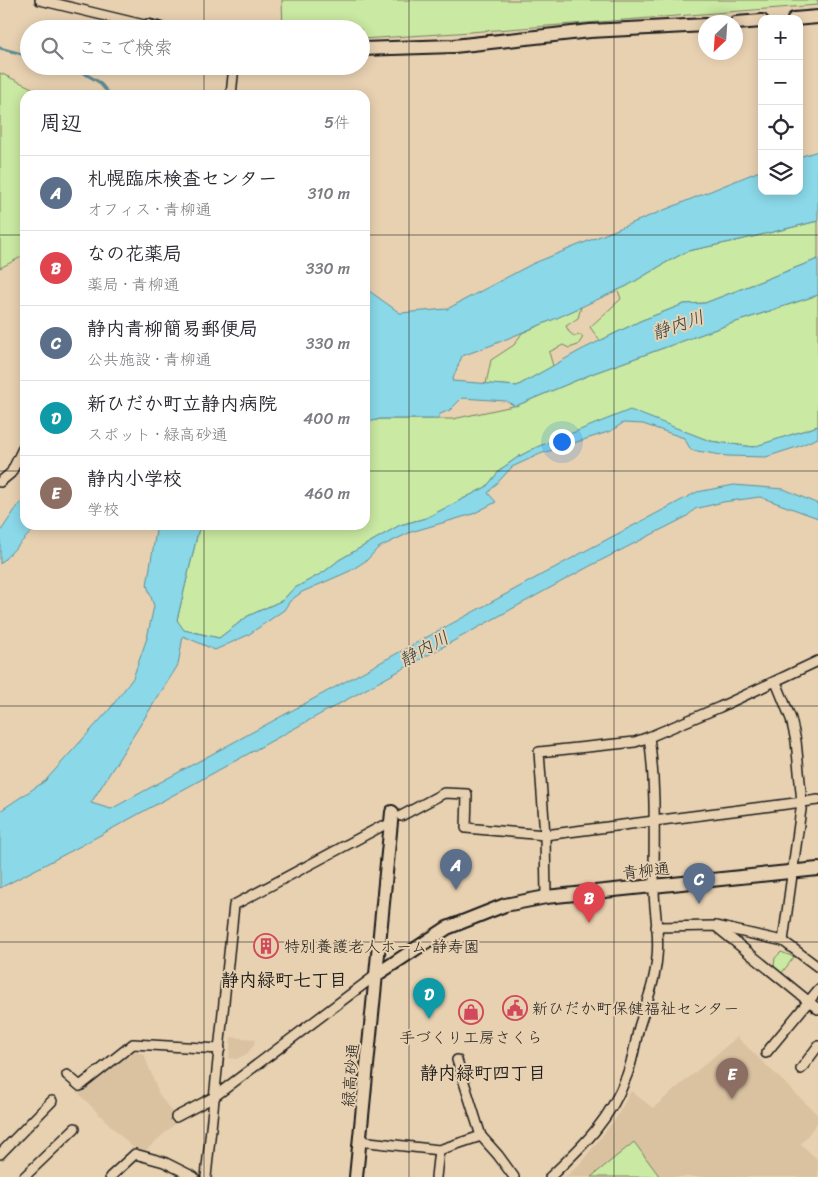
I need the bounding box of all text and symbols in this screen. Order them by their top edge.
north arrow [698,15,743,60]
map controls [758,15,803,195]
button: + [758,15,803,60]
search box [20,20,370,75]
text: ここで検索 [78,31,173,64]
icon: search [38,34,66,62]
button: − [758,60,803,105]
text: 周辺 [40,104,82,142]
button: locate [758,105,803,150]
text: 5件 [324,108,350,137]
button: layers [758,150,803,195]
text: 札幌臨床検査センター [87,162,277,195]
text: A [51,179,61,208]
text: 310 m [308,179,350,208]
text: オフィス · 青柳通 [87,195,212,224]
text: なの花薬局 [87,237,182,270]
text: B [51,254,61,283]
text: 330 m [306,254,350,283]
text: 薬局 · 青柳通 [87,270,180,299]
water label: 静内川 [647,301,709,349]
text: 静内青柳簡易郵便局 [87,312,258,345]
text: C [51,329,61,358]
text: 330 m [306,329,350,358]
text: 公共施設 · 青柳通 [87,345,212,374]
text: 新ひだか町立静内病院 [87,387,277,420]
text: D [51,404,61,433]
text: 400 m [303,404,350,433]
text: スポット · 緑高砂通 [87,420,228,449]
your location [549,429,575,455]
text: 静内小学校 [87,462,182,495]
text: E [52,479,60,508]
text: 460 m [304,479,350,508]
text: 学校 [87,495,119,524]
water label: 静内川 [393,622,455,676]
pin: A [440,849,472,890]
street label: 青柳通 [621,854,671,887]
pin: C [683,863,715,904]
pin: B [573,882,605,923]
place label: 特別養護老人ホーム 静寿園 [284,932,480,961]
building icon: 特別養護老人ホーム 静寿園 [253,933,279,959]
district label: 静内緑町七丁目 [221,964,347,996]
pin: D [413,978,445,1019]
place label: 新ひだか町保健福祉センター [532,994,739,1023]
public building icon: 新ひだか町保健福祉センター [502,995,528,1021]
shop icon: 手づくり工房さくら [458,999,484,1025]
place label: 手づくり工房さくら [399,1023,543,1052]
street label: 緑高砂通 [333,1042,368,1108]
district label: 静内緑町四丁目 [420,1057,546,1089]
pin: E [716,1058,748,1099]

